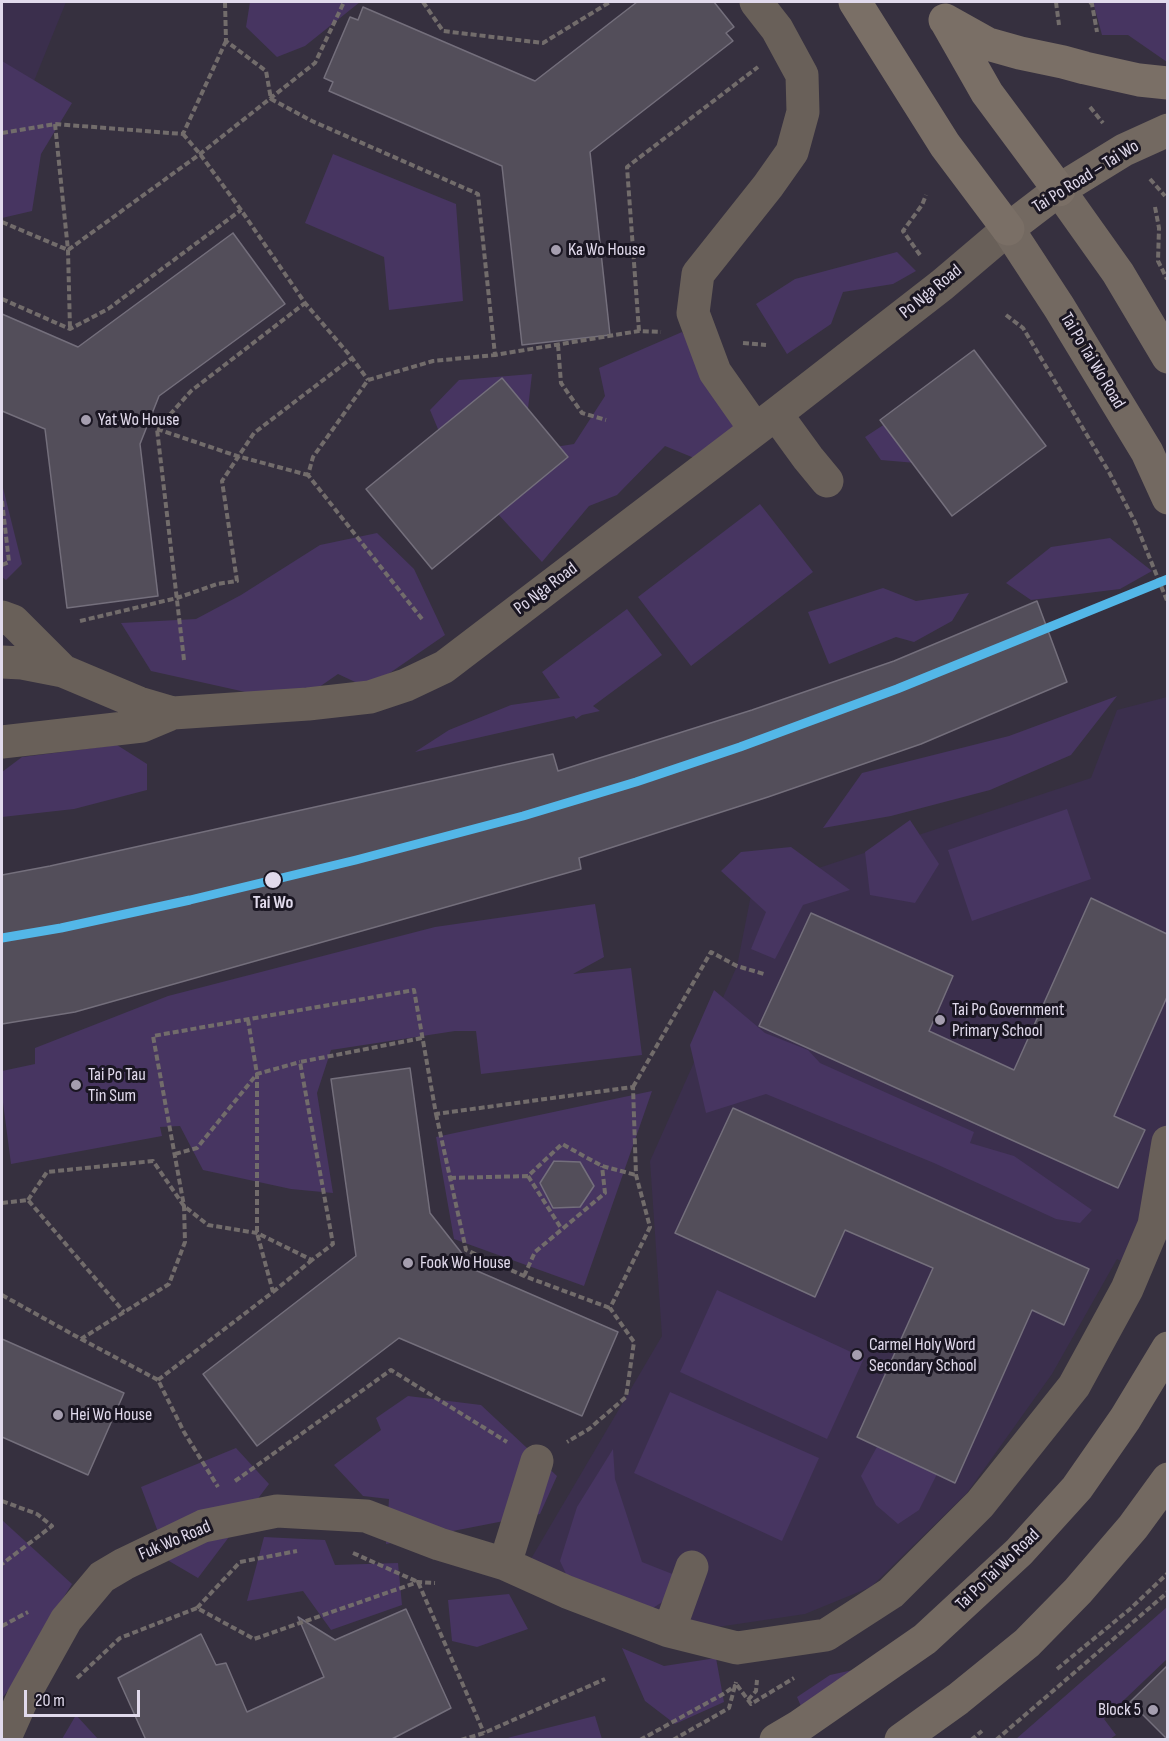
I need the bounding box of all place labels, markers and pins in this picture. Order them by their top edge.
place label: Ka Wo House [568,239,645,261]
marker: Ka Wo House [549,243,563,257]
place label: Yat Wo House [98,409,180,431]
marker: Yat Wo House [79,413,93,427]
marker: Tai Wo [263,870,283,890]
place label: Tai Wo [253,892,293,914]
place label: Tai Po Government Primary School [952,999,1065,1042]
marker: Tai Po Government Primary School [933,1013,947,1027]
place label: Tai Po Tau Tin Sum [88,1064,146,1106]
marker: Tai Po Tau Tin Sum [69,1078,83,1092]
place label: Fook Wo House [420,1252,511,1274]
marker: Fook Wo House [401,1256,415,1270]
place label: Carmel Holy Word Secondary School [869,1334,977,1376]
marker: Carmel Holy Word Secondary School [850,1348,864,1362]
place label: Hei Wo House [70,1404,152,1426]
marker: Hei Wo House [51,1408,65,1422]
place label: Block 5 [1098,1699,1141,1721]
marker: Block 5 [1146,1703,1160,1717]

